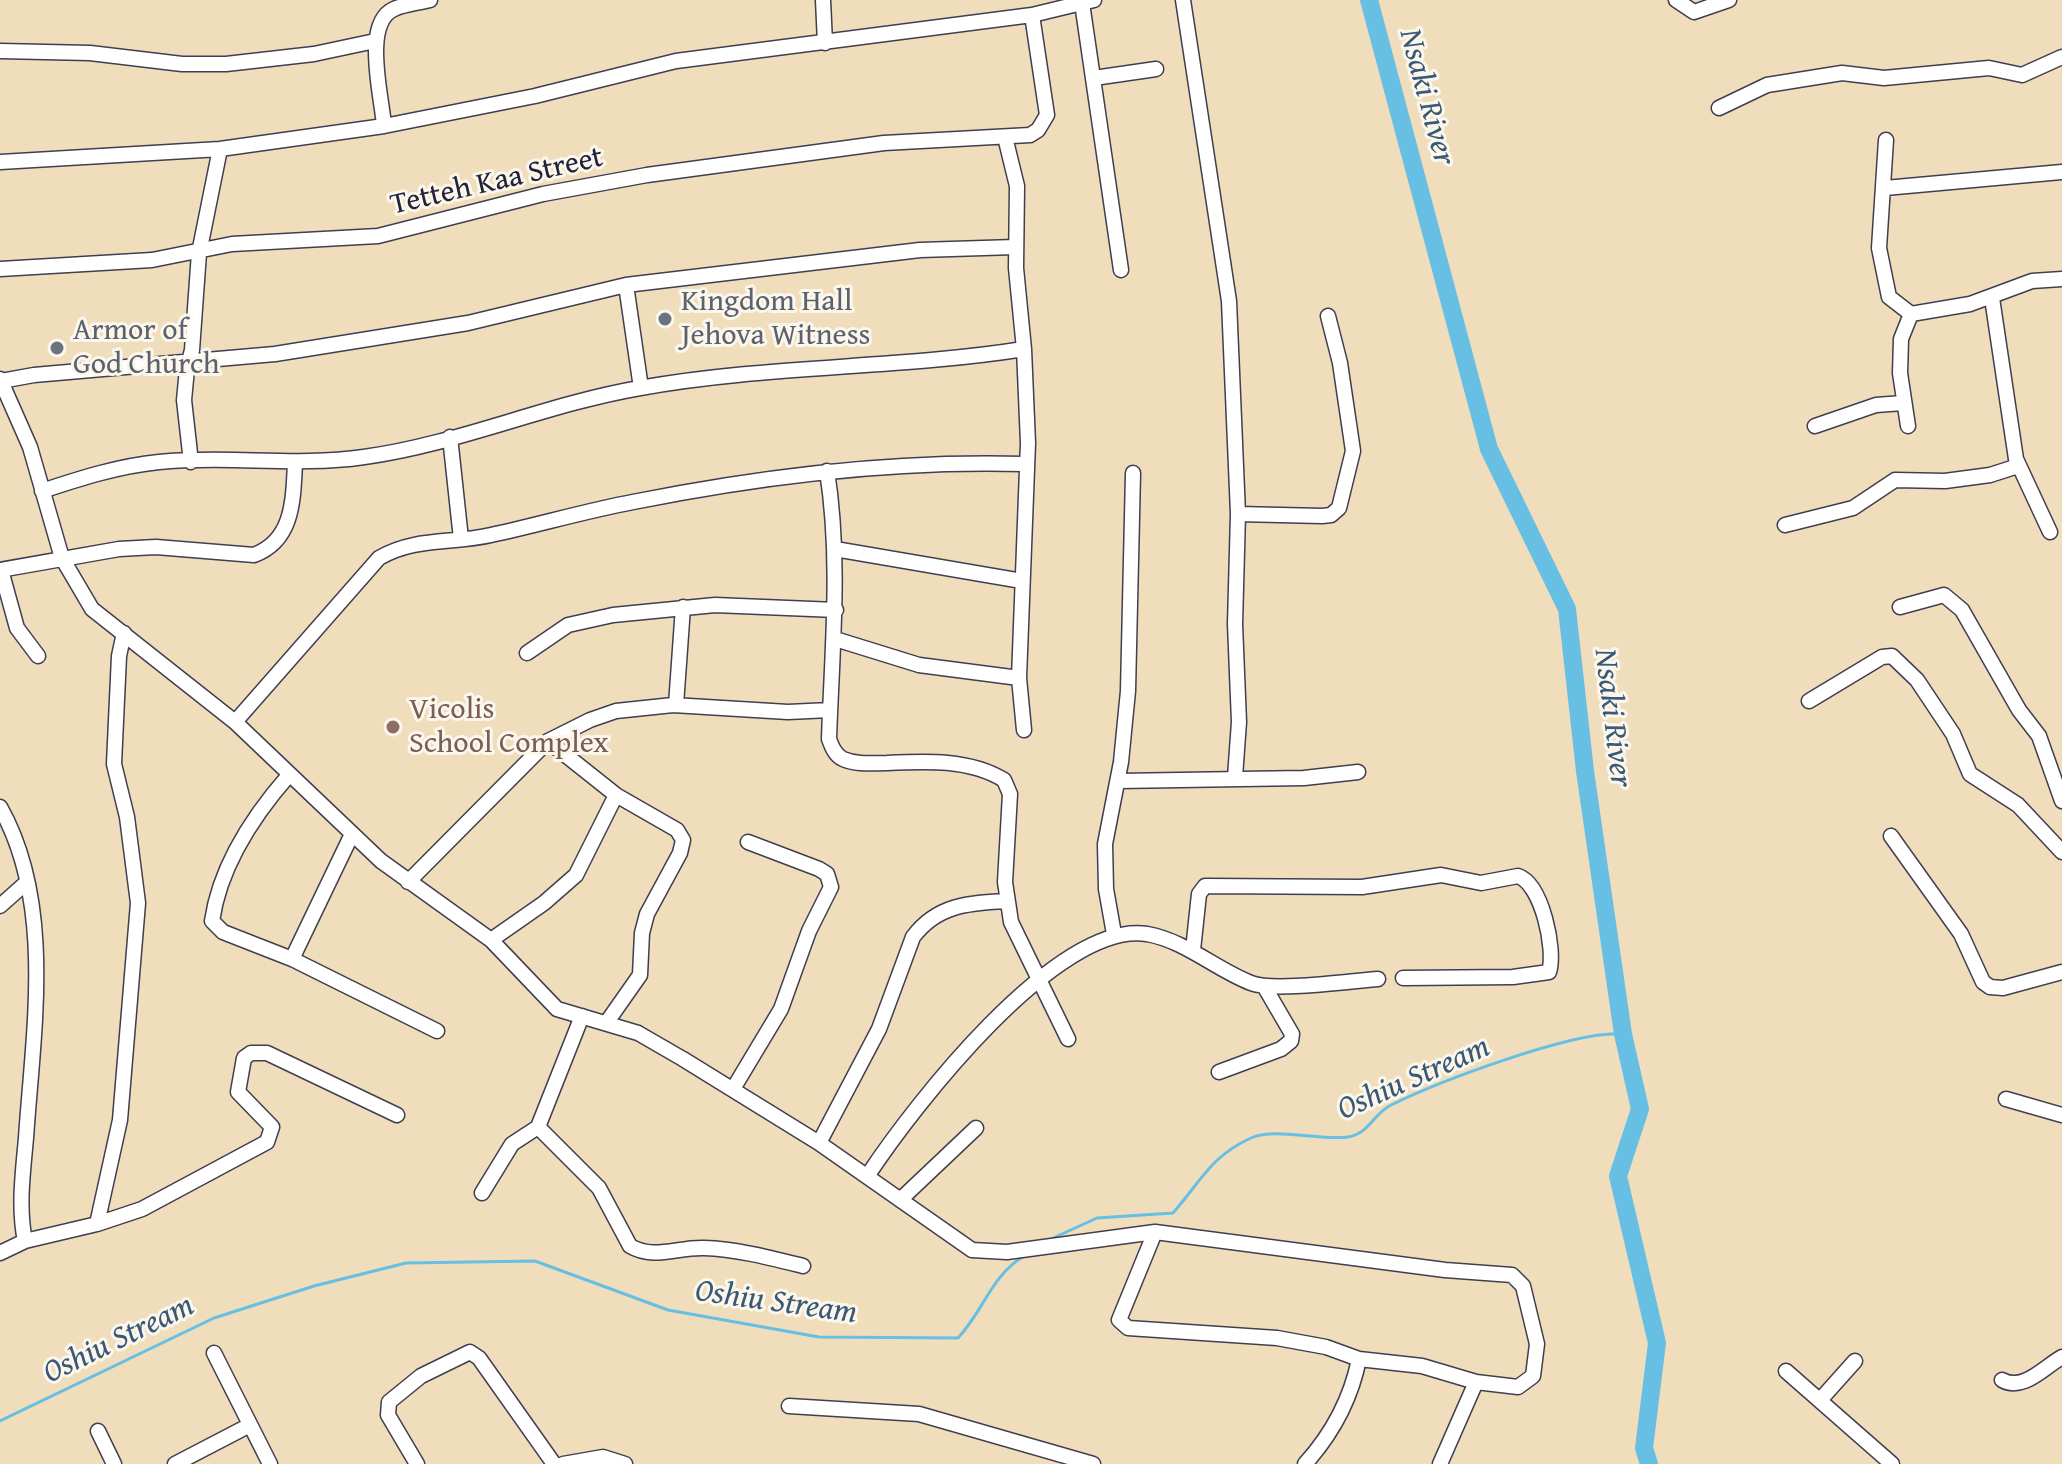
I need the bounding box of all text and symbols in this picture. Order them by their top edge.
water label: Nsaki River [1389,25,1463,169]
street label: Tetteh Kaa Street [387,140,607,224]
place label: Kingdom Hall Jehova Witness [681,284,870,354]
marker: Kingdom Hall Jehova Witness [656,310,674,328]
place label: Armor of God Church [73,313,220,384]
marker: Armor of God Church [48,339,66,357]
water label: Nsaki River [1584,646,1640,790]
place label: Vicolis School Complex [409,692,609,762]
marker: Vicolis School Complex [384,718,402,736]
water label: Oshiu Stream [1332,1028,1496,1130]
water label: Oshiu Stream [692,1273,860,1333]
water label: Oshiu Stream [37,1287,201,1393]

